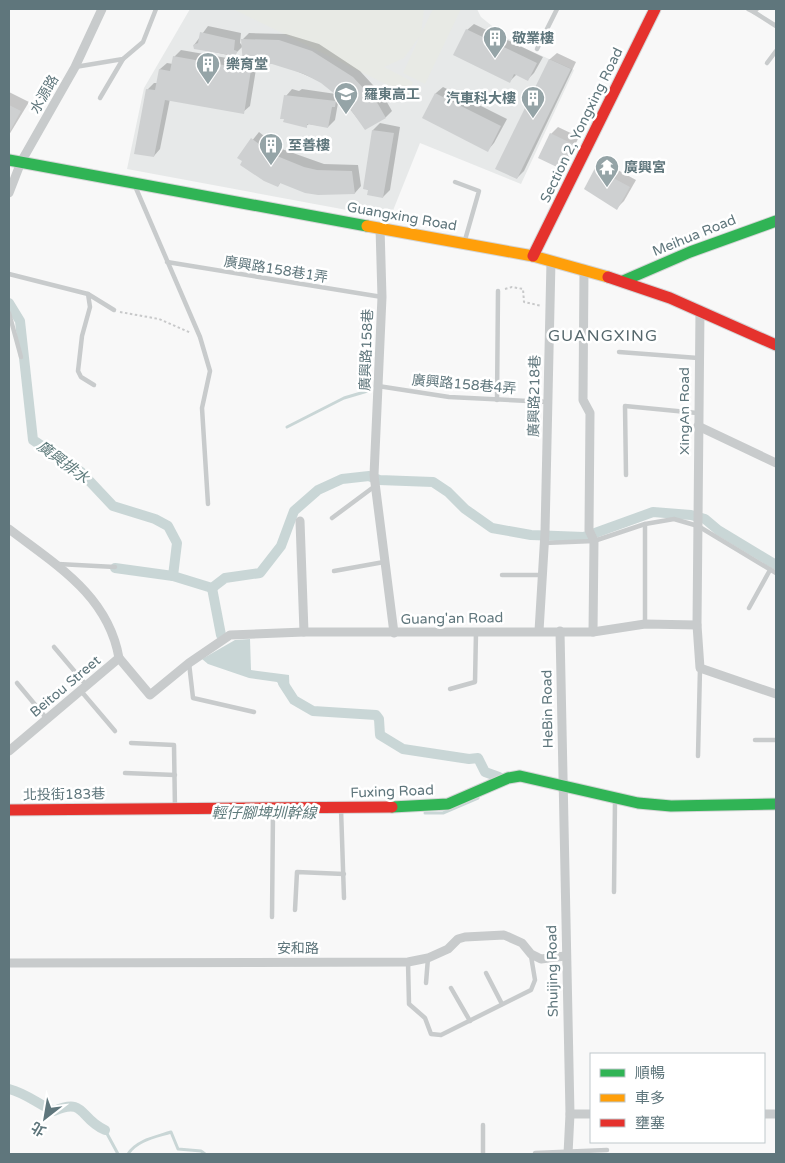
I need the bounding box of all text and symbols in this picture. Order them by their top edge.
building icon: 敬業樓 [482,25,508,59]
place label: 敬業樓 [512,30,554,47]
street label: Section 2, Yongxing Road [536,45,626,206]
building icon: 樂育堂 [195,51,221,85]
place label: 樂育堂 [226,56,268,73]
street label: 水源路 [27,72,62,117]
school or university icon: 羅東高工 [333,81,359,115]
building icon: 汽車科大樓 [520,85,546,119]
place label: 羅東高工 [364,86,420,103]
place label: 汽車科大樓 [446,90,516,107]
building icon: 至善樓 [258,132,284,166]
place label: 至善樓 [288,137,330,154]
temple icon: 廣興宮 [594,154,620,188]
place label: 廣興宮 [624,159,666,176]
street label: Guangxing Road [346,198,458,235]
street label: Meihua Road [650,211,738,260]
street label: 廣興路158巷1弄 [223,253,329,286]
street label: 廣興路158巷 [357,309,376,391]
district label: GUANGXING [548,326,658,346]
street label: 廣興路218巷 [525,355,544,437]
street label: XingAn Road [676,367,693,455]
street label: 廣興路158巷4弄 [411,371,517,398]
water label: 廣興排水 [34,437,93,488]
street label: Guang'an Road [401,609,503,628]
street label: Beitou Street [27,651,105,721]
street label: HeBin Road [538,670,557,748]
street label: Fuxing Road [350,782,434,801]
street label: 北投街183巷 [23,785,105,804]
water label: 輕仔腳埤圳幹線 [211,804,318,822]
street label: Shuijing Road [543,925,562,1017]
street label: 安和路 [277,940,319,957]
legend [590,1053,765,1143]
text: 順暢 [635,1064,665,1082]
text: 車多 [635,1089,665,1107]
north arrow [20,1093,70,1143]
text: 壅塞 [635,1114,665,1132]
text: 北 [28,1118,49,1140]

